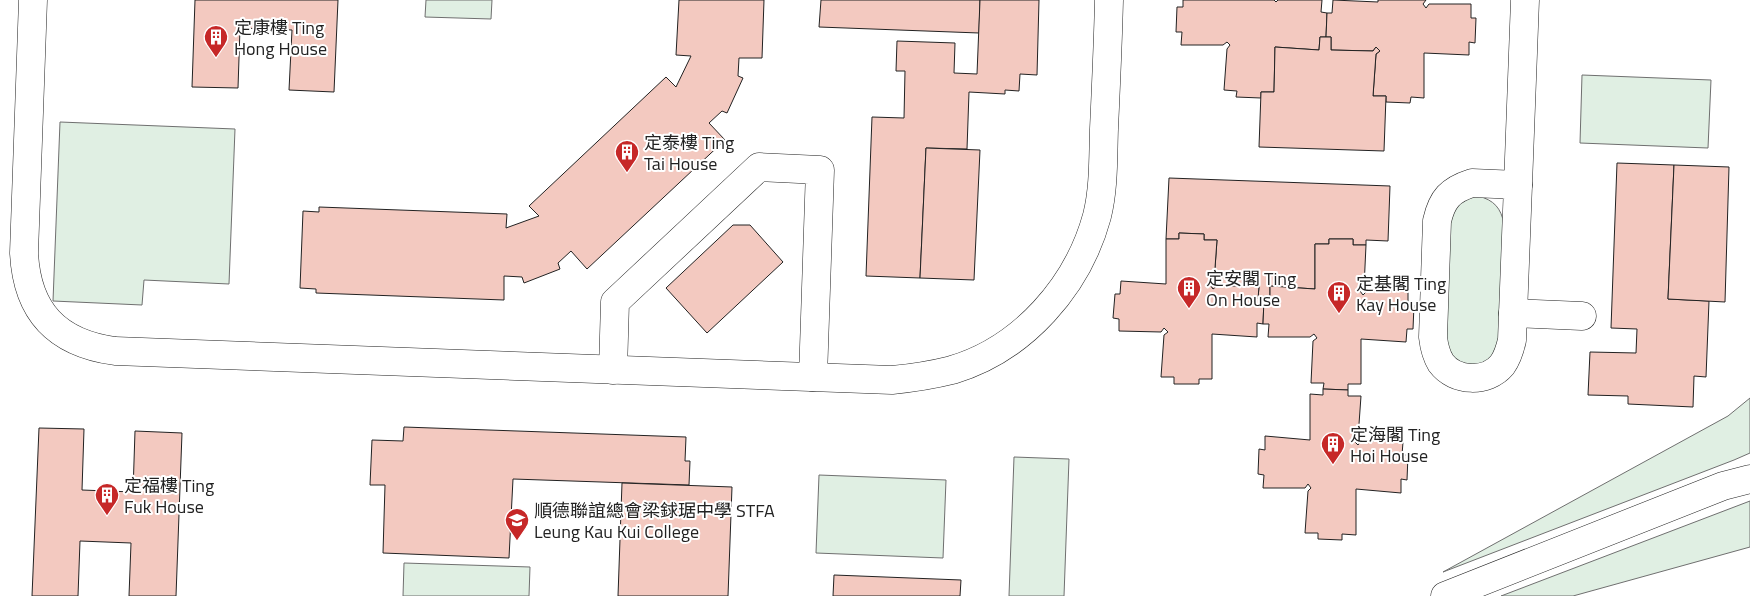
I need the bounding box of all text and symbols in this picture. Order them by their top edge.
place label: 定康樓 Ting Hong House [234,14,327,62]
building icon: 定康樓 Ting Hong House [203,24,229,58]
place label: 定泰樓 Ting Tai House [644,129,734,177]
building icon: 定泰樓 Ting Tai House [614,139,640,173]
place label: 定安閣 Ting On House [1206,265,1296,313]
place label: 定基閣 Ting Kay House [1356,270,1446,318]
building icon: 定安閣 Ting On House [1176,275,1202,309]
building icon: 定基閣 Ting Kay House [1326,280,1352,314]
place label: 定海閣 Ting Hoi House [1350,421,1440,469]
building icon: 定海閣 Ting Hoi House [1320,431,1346,465]
place label: 定福樓 Ting Fuk House [124,472,214,520]
building icon: 定福樓 Ting Fuk House [94,482,120,516]
place label: 順德聯誼總會梁銶琚中學 STFA Leung Kau Kui College [534,497,775,545]
school or university icon: 順德聯誼總會梁銶琚中學 STFA Leung Kau Kui College [504,507,530,541]

